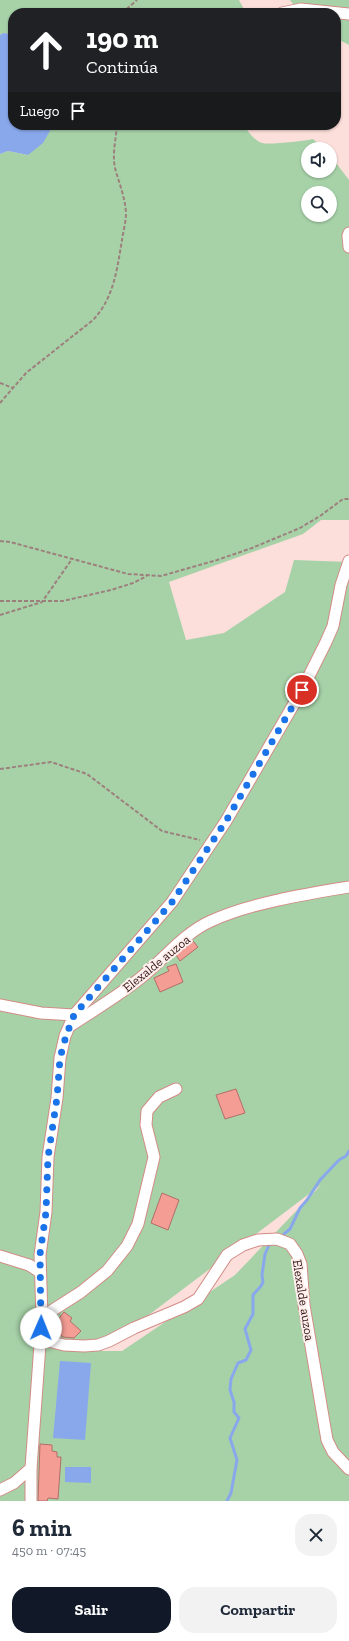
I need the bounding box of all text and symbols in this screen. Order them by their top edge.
text: 190 m [86,22,158,55]
icon: ahead [20,24,72,76]
text: Continúa [86,56,158,78]
icon: arrive [67,100,89,122]
text: Luego [20,102,59,120]
map controls [301,142,337,222]
button: sound [301,142,337,178]
button: search [301,186,337,222]
pin [285,673,319,707]
icon: arrive [291,679,313,701]
street label: Elexalde auzoa [120,931,194,995]
street label: Elexalde auzoa [290,1258,317,1343]
position arrow [20,1307,62,1349]
text: 6 min [12,1513,72,1542]
button: close [295,1514,337,1556]
text: 450 m · 07:45 [12,1543,86,1558]
button: Salir [12,1587,171,1633]
button: Compartir [179,1587,337,1633]

